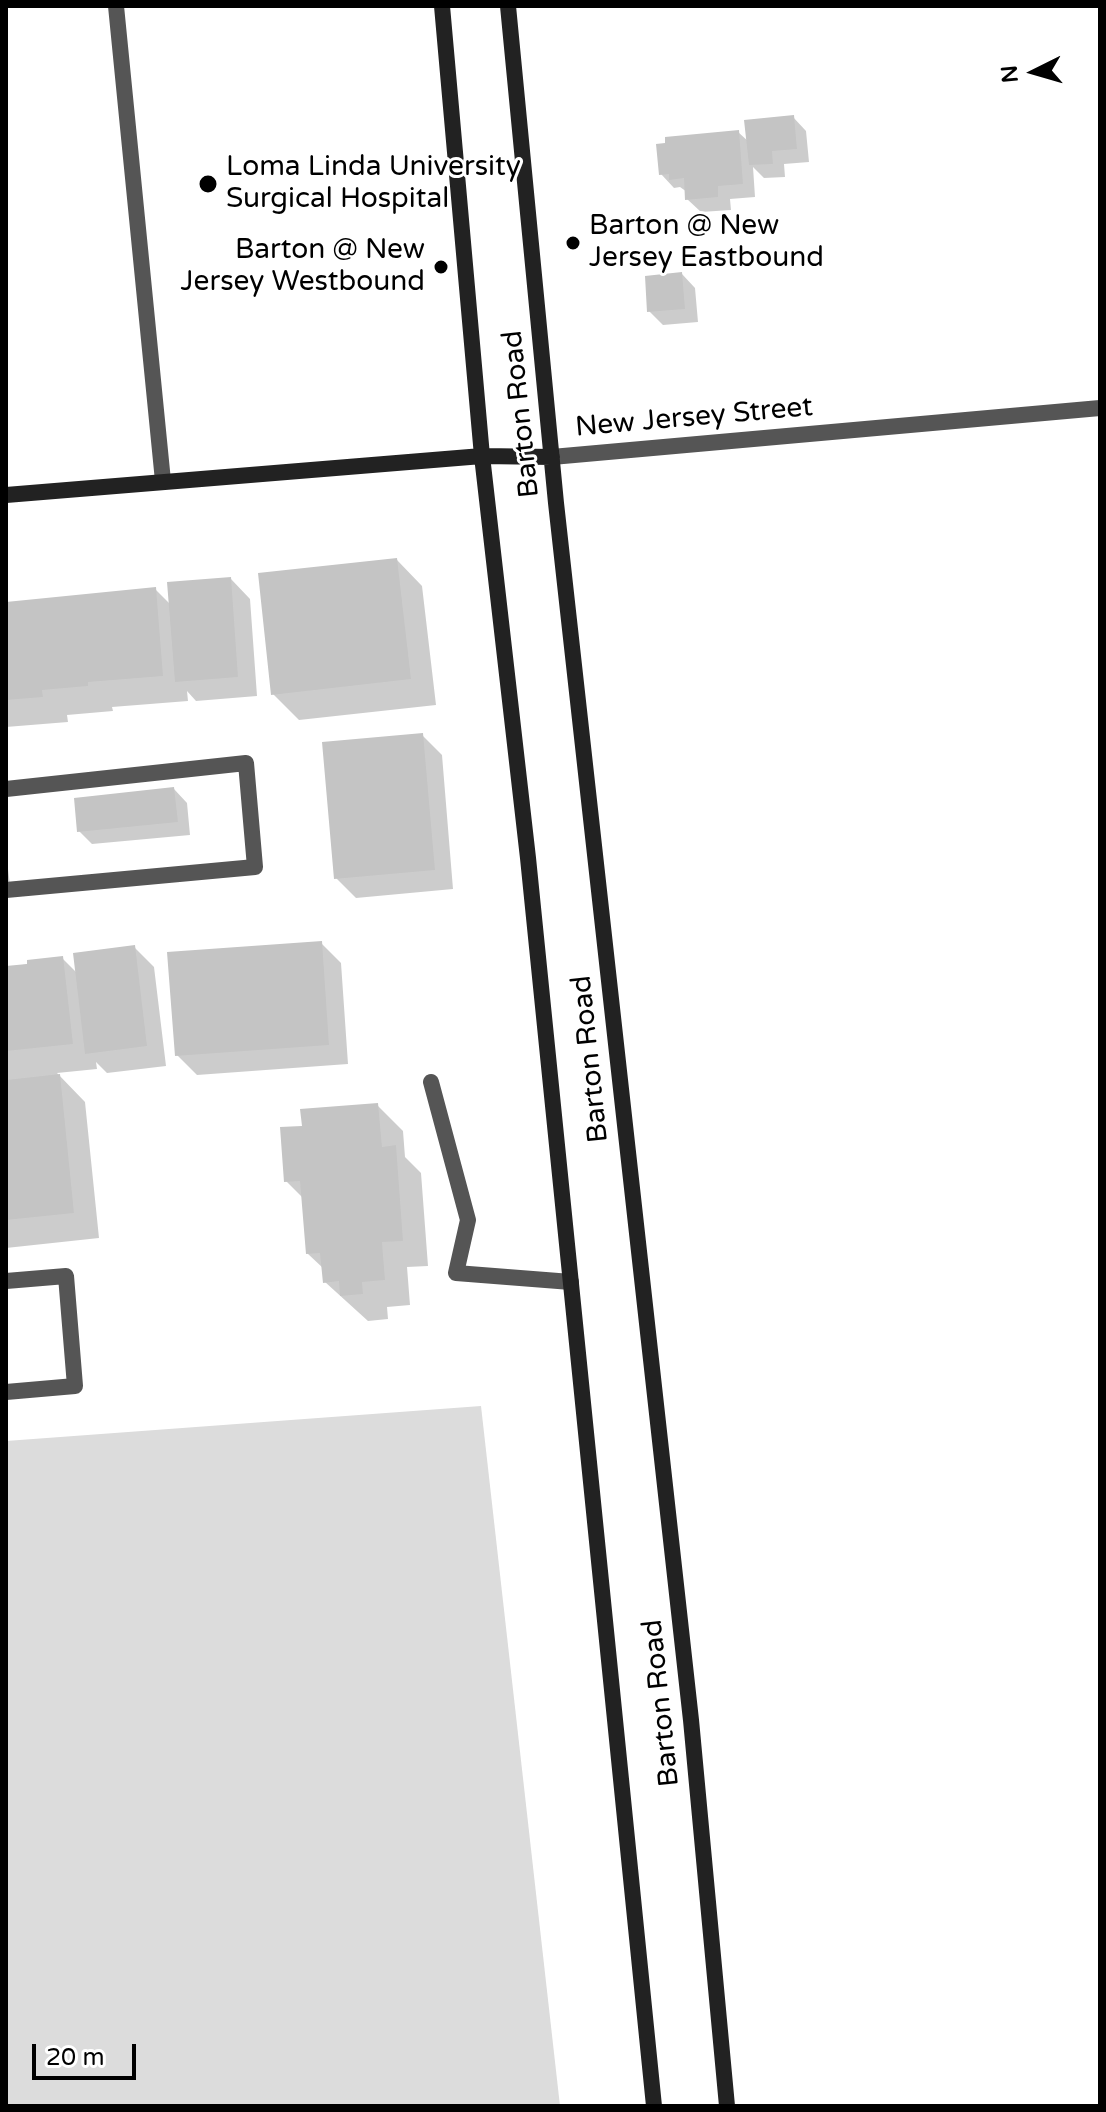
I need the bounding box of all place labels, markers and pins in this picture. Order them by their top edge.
place label: Loma Linda University Surgical Hospital [226,151,521,217]
marker: Loma Linda University Surgical Hospital [197,173,219,195]
place label: Barton @ New Jersey Eastbound [589,210,824,276]
place label: Barton @ New Jersey Westbound [181,234,425,300]
marker: Barton @ New Jersey Eastbound [564,234,582,252]
marker: Barton @ New Jersey Westbound [432,258,450,276]

